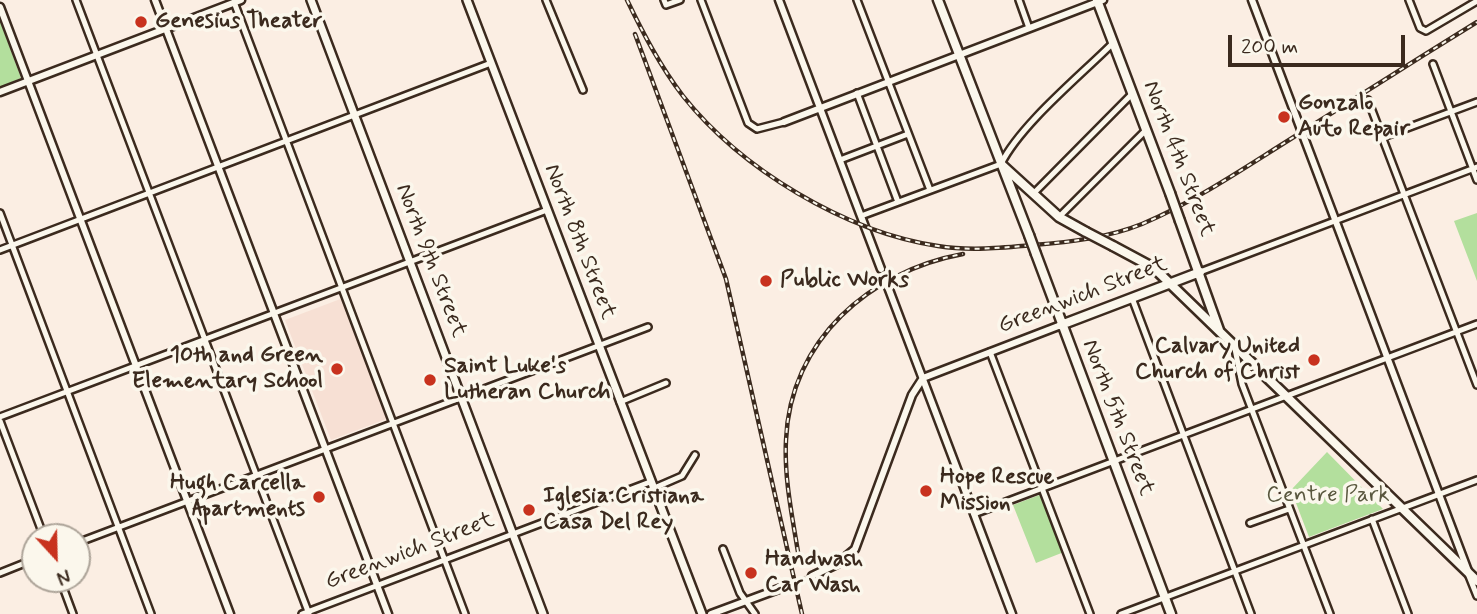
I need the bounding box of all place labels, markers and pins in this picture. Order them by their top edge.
place label: Genesius Theater [155,8,322,36]
marker: Genesius Theater [133,14,149,30]
place label: Gonzalo Auto Repair [1298,90,1410,144]
marker: Gonzalo Auto Repair [1276,109,1292,125]
place label: Public Works [780,267,909,295]
marker: Public Works [758,273,774,289]
place label: Calvary United Church of Christ [1135,333,1300,387]
place label: 10th and Green Elementary School [132,342,323,396]
marker: Calvary United Church of Christ [1306,352,1322,368]
place label: Saint Luke's Lutheran Church [444,353,611,407]
marker: 10th and Green Elementary School [329,361,345,377]
marker: Saint Luke's Lutheran Church [422,372,438,388]
place label: Hope Rescue Mission [940,464,1054,518]
place label: Hugh Carcella Apartments [170,470,305,524]
place label: Iglesia Cristiana Casa Del Rey [543,483,704,537]
marker: Hope Rescue Mission [918,483,934,499]
marker: Hugh Carcella Apartments [311,489,327,505]
marker: Iglesia Cristiana Casa Del Rey [521,502,537,518]
place label: Handwash Car Wash [765,546,863,600]
marker: Handwash Car Wash [743,565,759,581]

